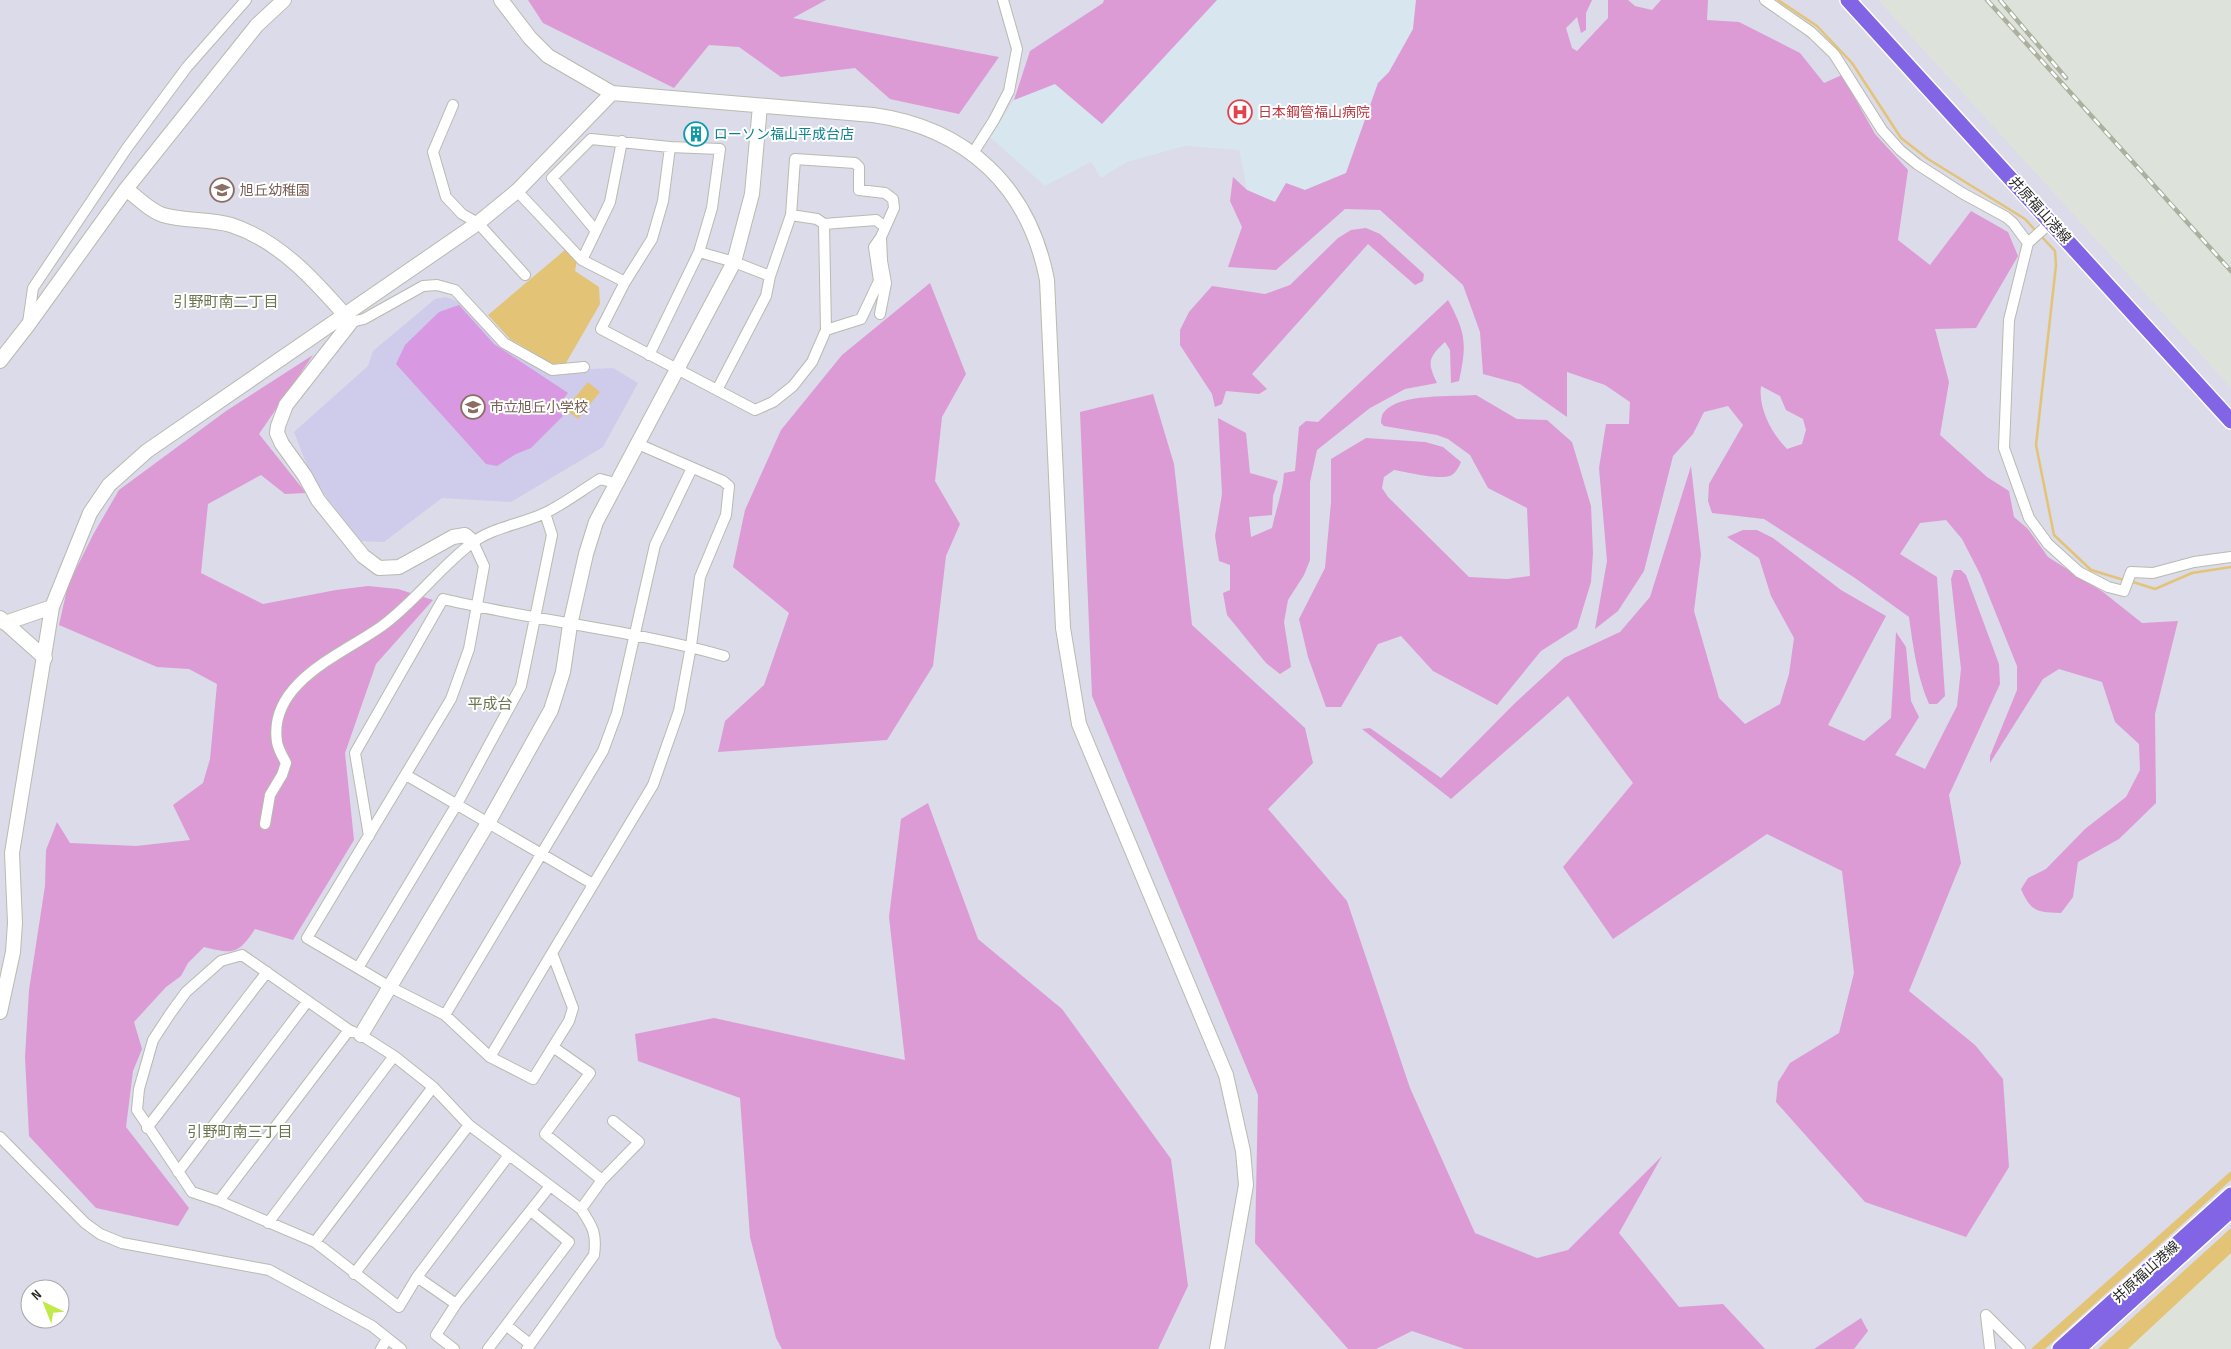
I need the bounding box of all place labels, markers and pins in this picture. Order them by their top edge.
hospital icon: 日本鋼管福山病院 [1227,99,1253,125]
place label: 日本鋼管福山病院 [1258,104,1370,121]
building icon: ローソン福山平成台店 [683,121,709,147]
place label: ローソン福山平成台店 [714,126,854,143]
school or university icon: 旭丘幼稚園 [209,177,235,203]
place label: 旭丘幼稚園 [240,182,310,199]
school or university icon: 市立旭丘小学校 [460,394,486,420]
place label: 市立旭丘小学校 [490,399,588,416]

